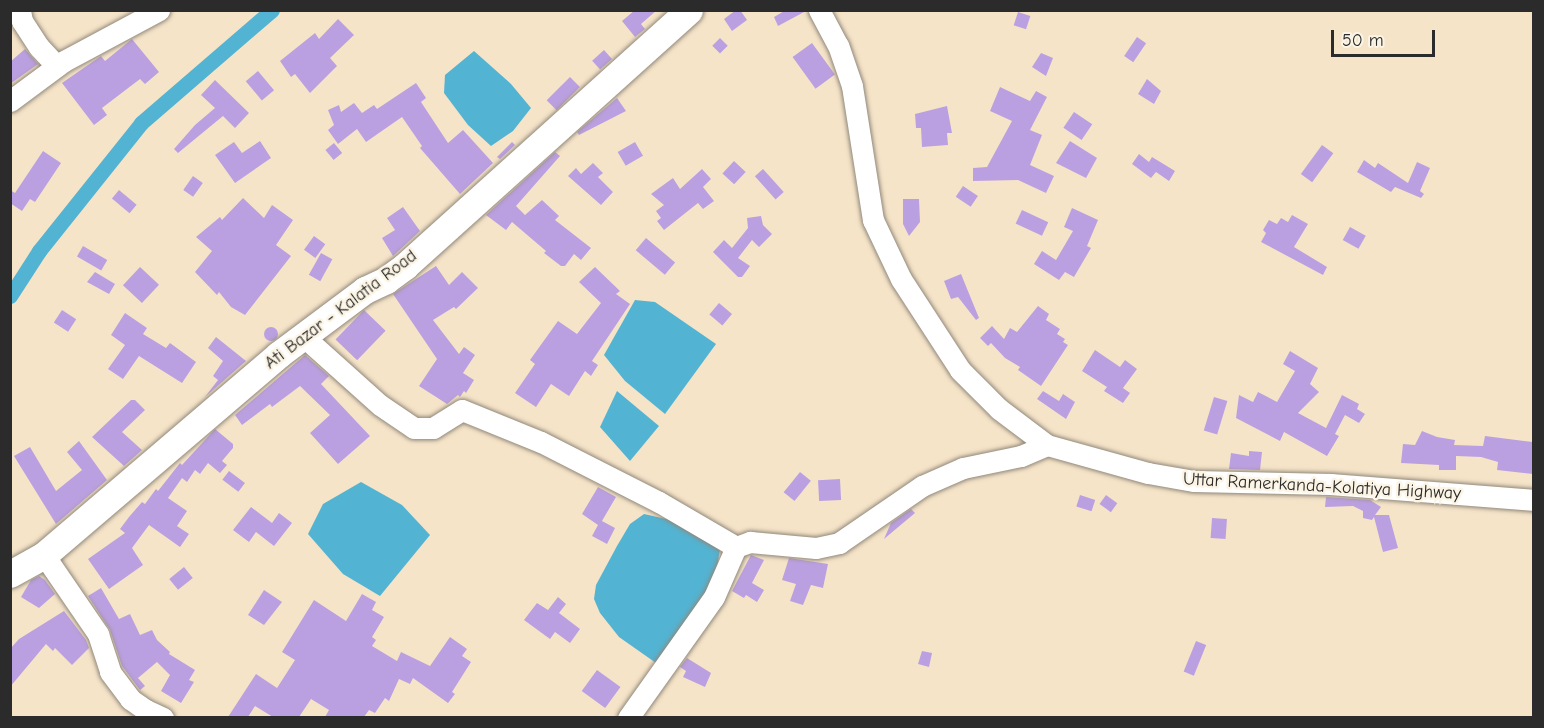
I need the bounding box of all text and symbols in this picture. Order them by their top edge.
scale bar [1334,18,1438,56]
text: 50 m [1342,30,1384,51]
street label: Ati Bazar - Kalatia Road [261,246,421,374]
street label: Uttar Ramerkanda-Kolatiya Highway [1182,469,1462,505]

